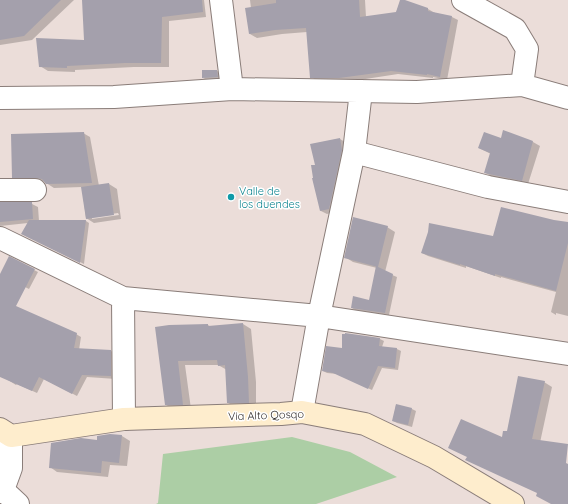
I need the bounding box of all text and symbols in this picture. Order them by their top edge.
place label: Valle de los duendes [239,184,300,211]
marker: Valle de los duendes [226,192,236,202]
street label: Via Alto Qosqo [228,407,305,423]

